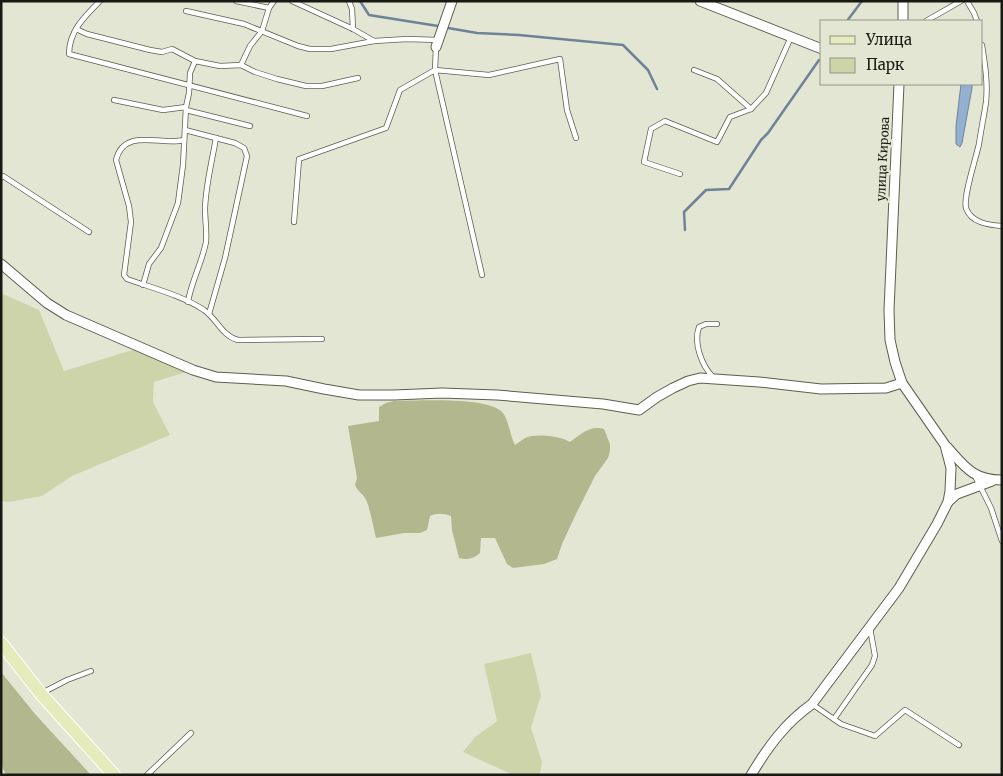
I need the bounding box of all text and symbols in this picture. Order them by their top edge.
legend [820,20,983,85]
text: Улица [865,30,912,49]
text: Парк [866,55,905,74]
street label: улица Кирова [873,116,892,202]

